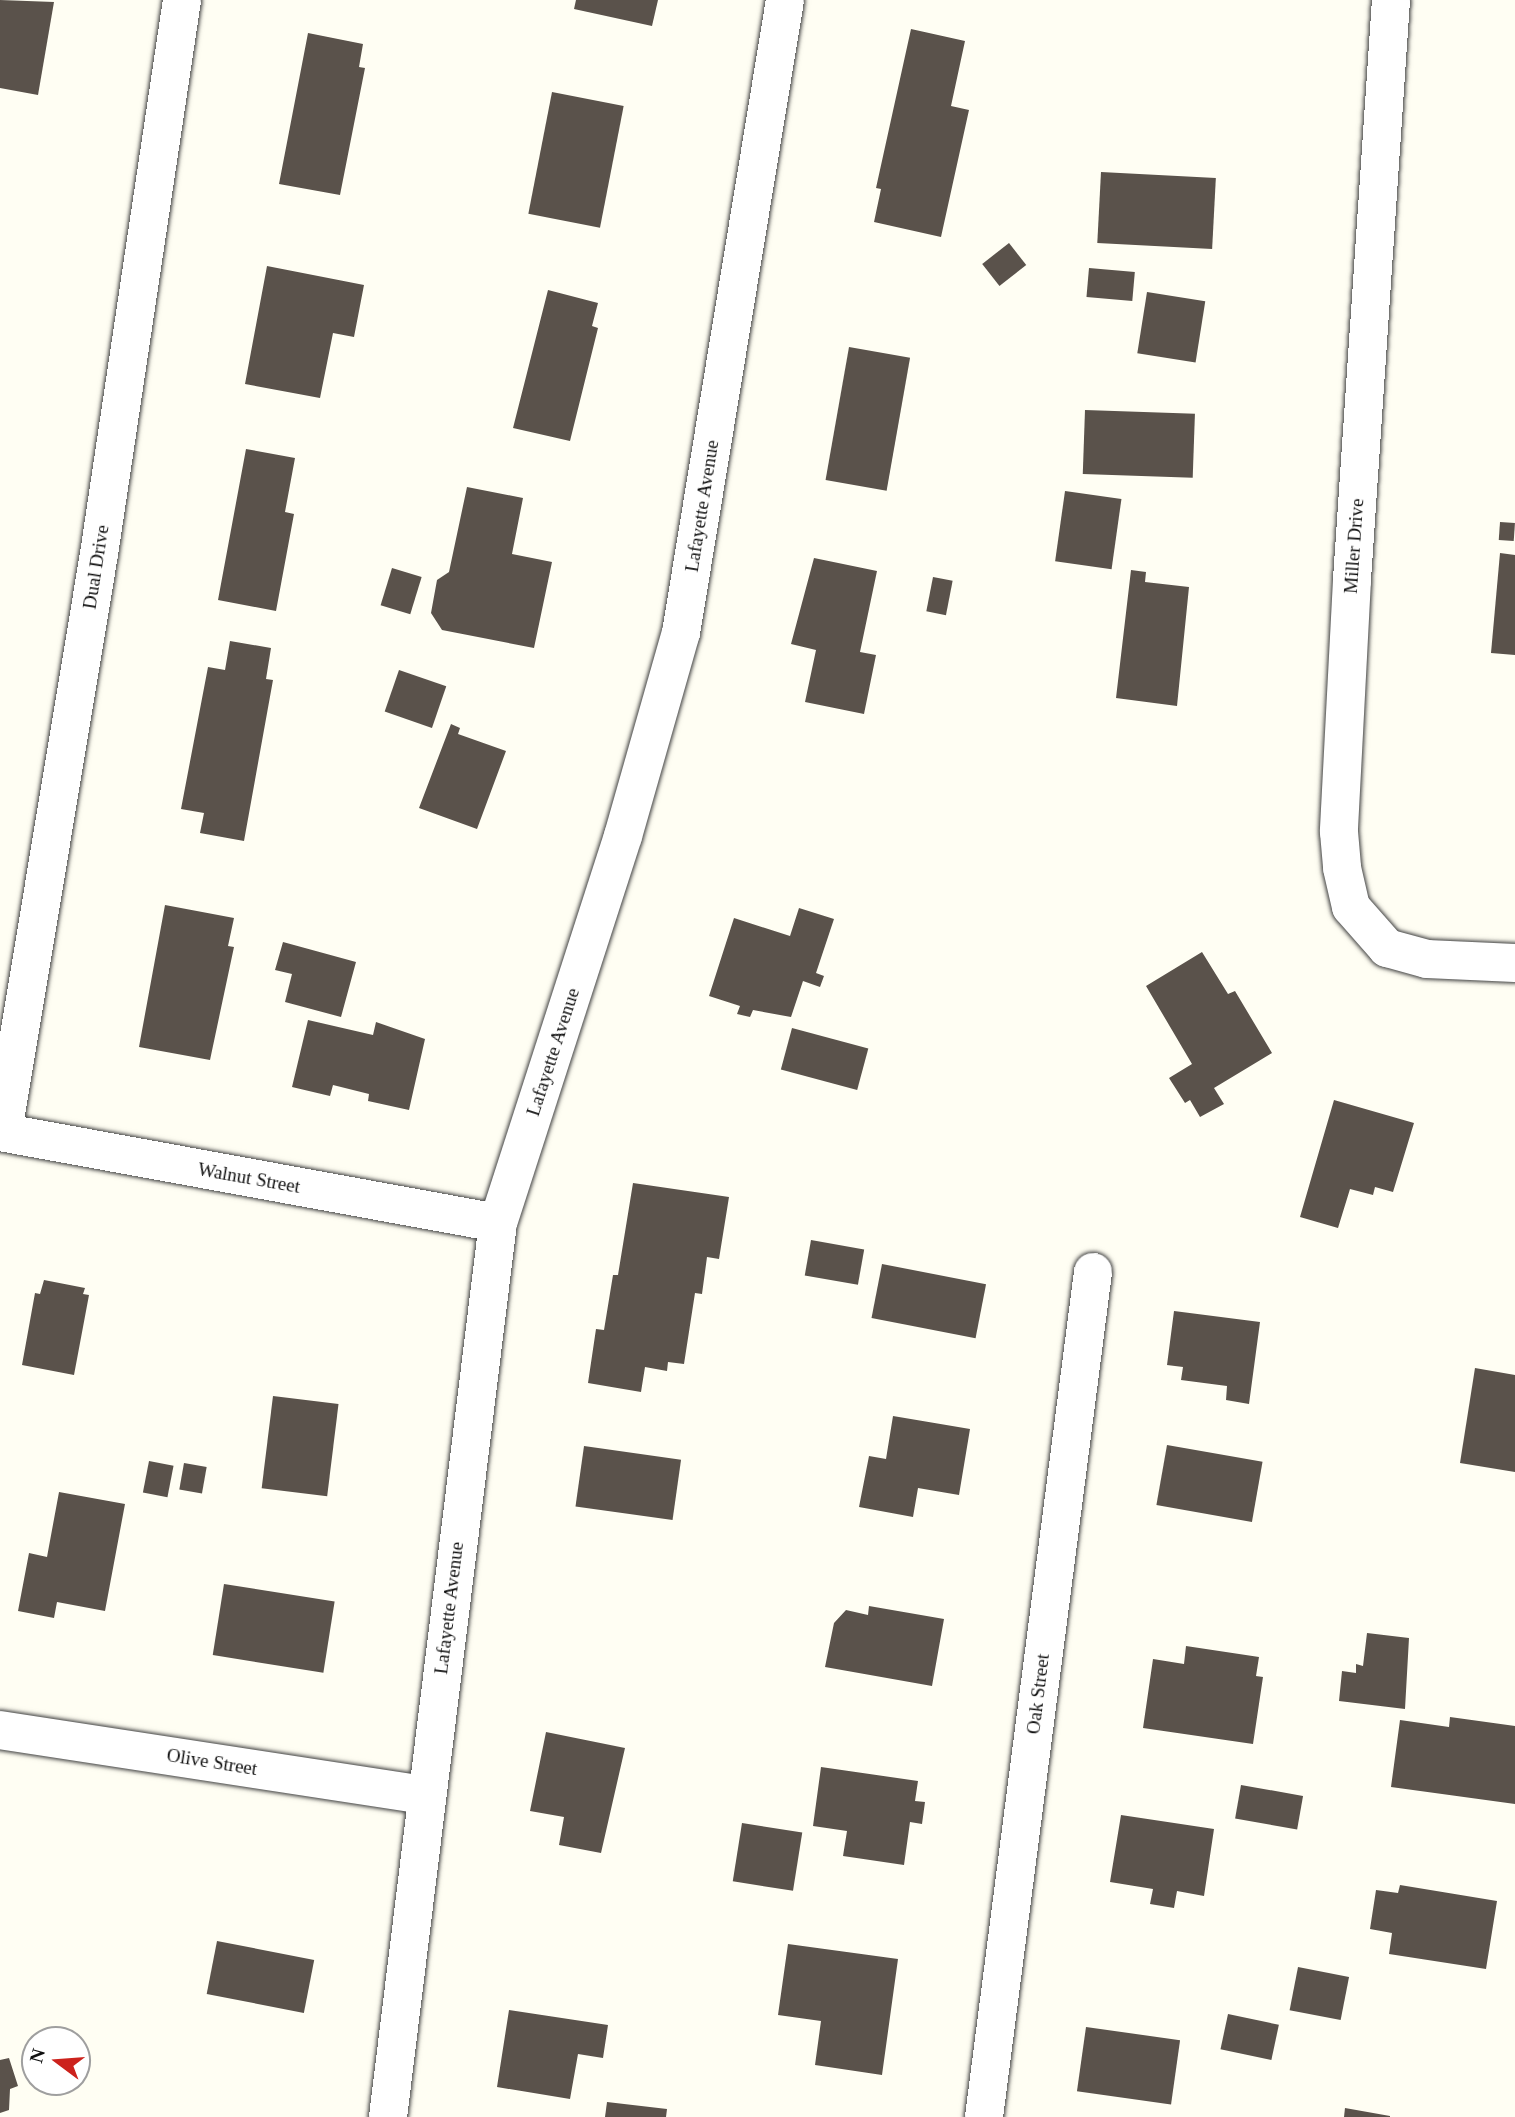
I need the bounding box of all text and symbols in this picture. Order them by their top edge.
street label: Lafayette Avenue [680,438,724,574]
street label: Miller Drive [1339,498,1369,594]
street label: Dual Drive [78,523,114,611]
street label: Lafayette Avenue [521,985,585,1119]
street label: Walnut Street [196,1158,302,1198]
street label: Lafayette Avenue [430,1540,468,1676]
street label: Oak Street [1022,1653,1054,1735]
street label: Olive Street [165,1744,259,1780]
north arrow [21,2026,91,2096]
text: N [25,2046,49,2065]

